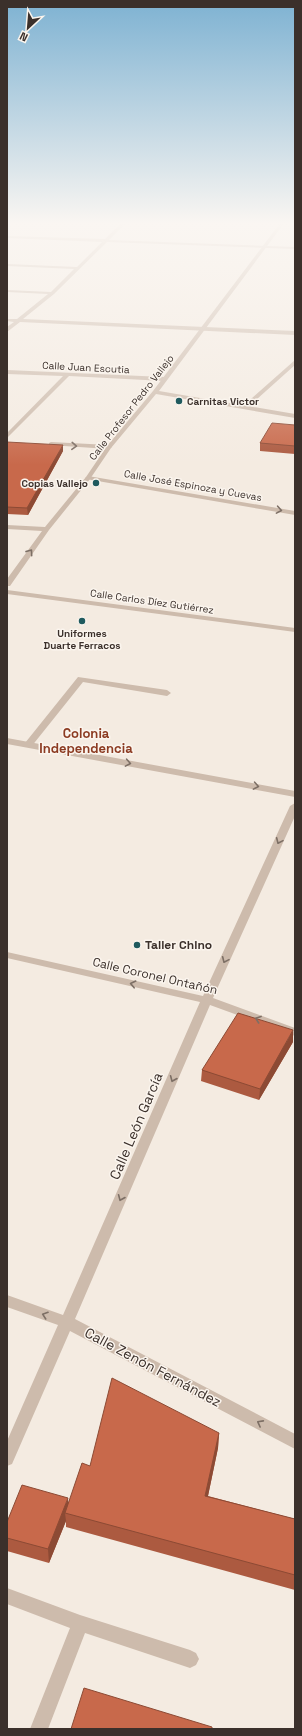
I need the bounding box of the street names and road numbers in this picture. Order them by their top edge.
street label: Calle Profesor Pedro Vallejo [86,352,177,463]
street label: Calle Juan Escutia [42,359,130,376]
street label: Calle José Espinoza y Cuevas [123,467,263,504]
street label: Calle Carlos Díez Gutiérrez [89,586,215,617]
street label: Calle Coronel Ontañón [91,954,219,998]
street label: Calle León García [105,1070,167,1182]
street label: Calle Zenón Fernández [82,1323,224,1411]

